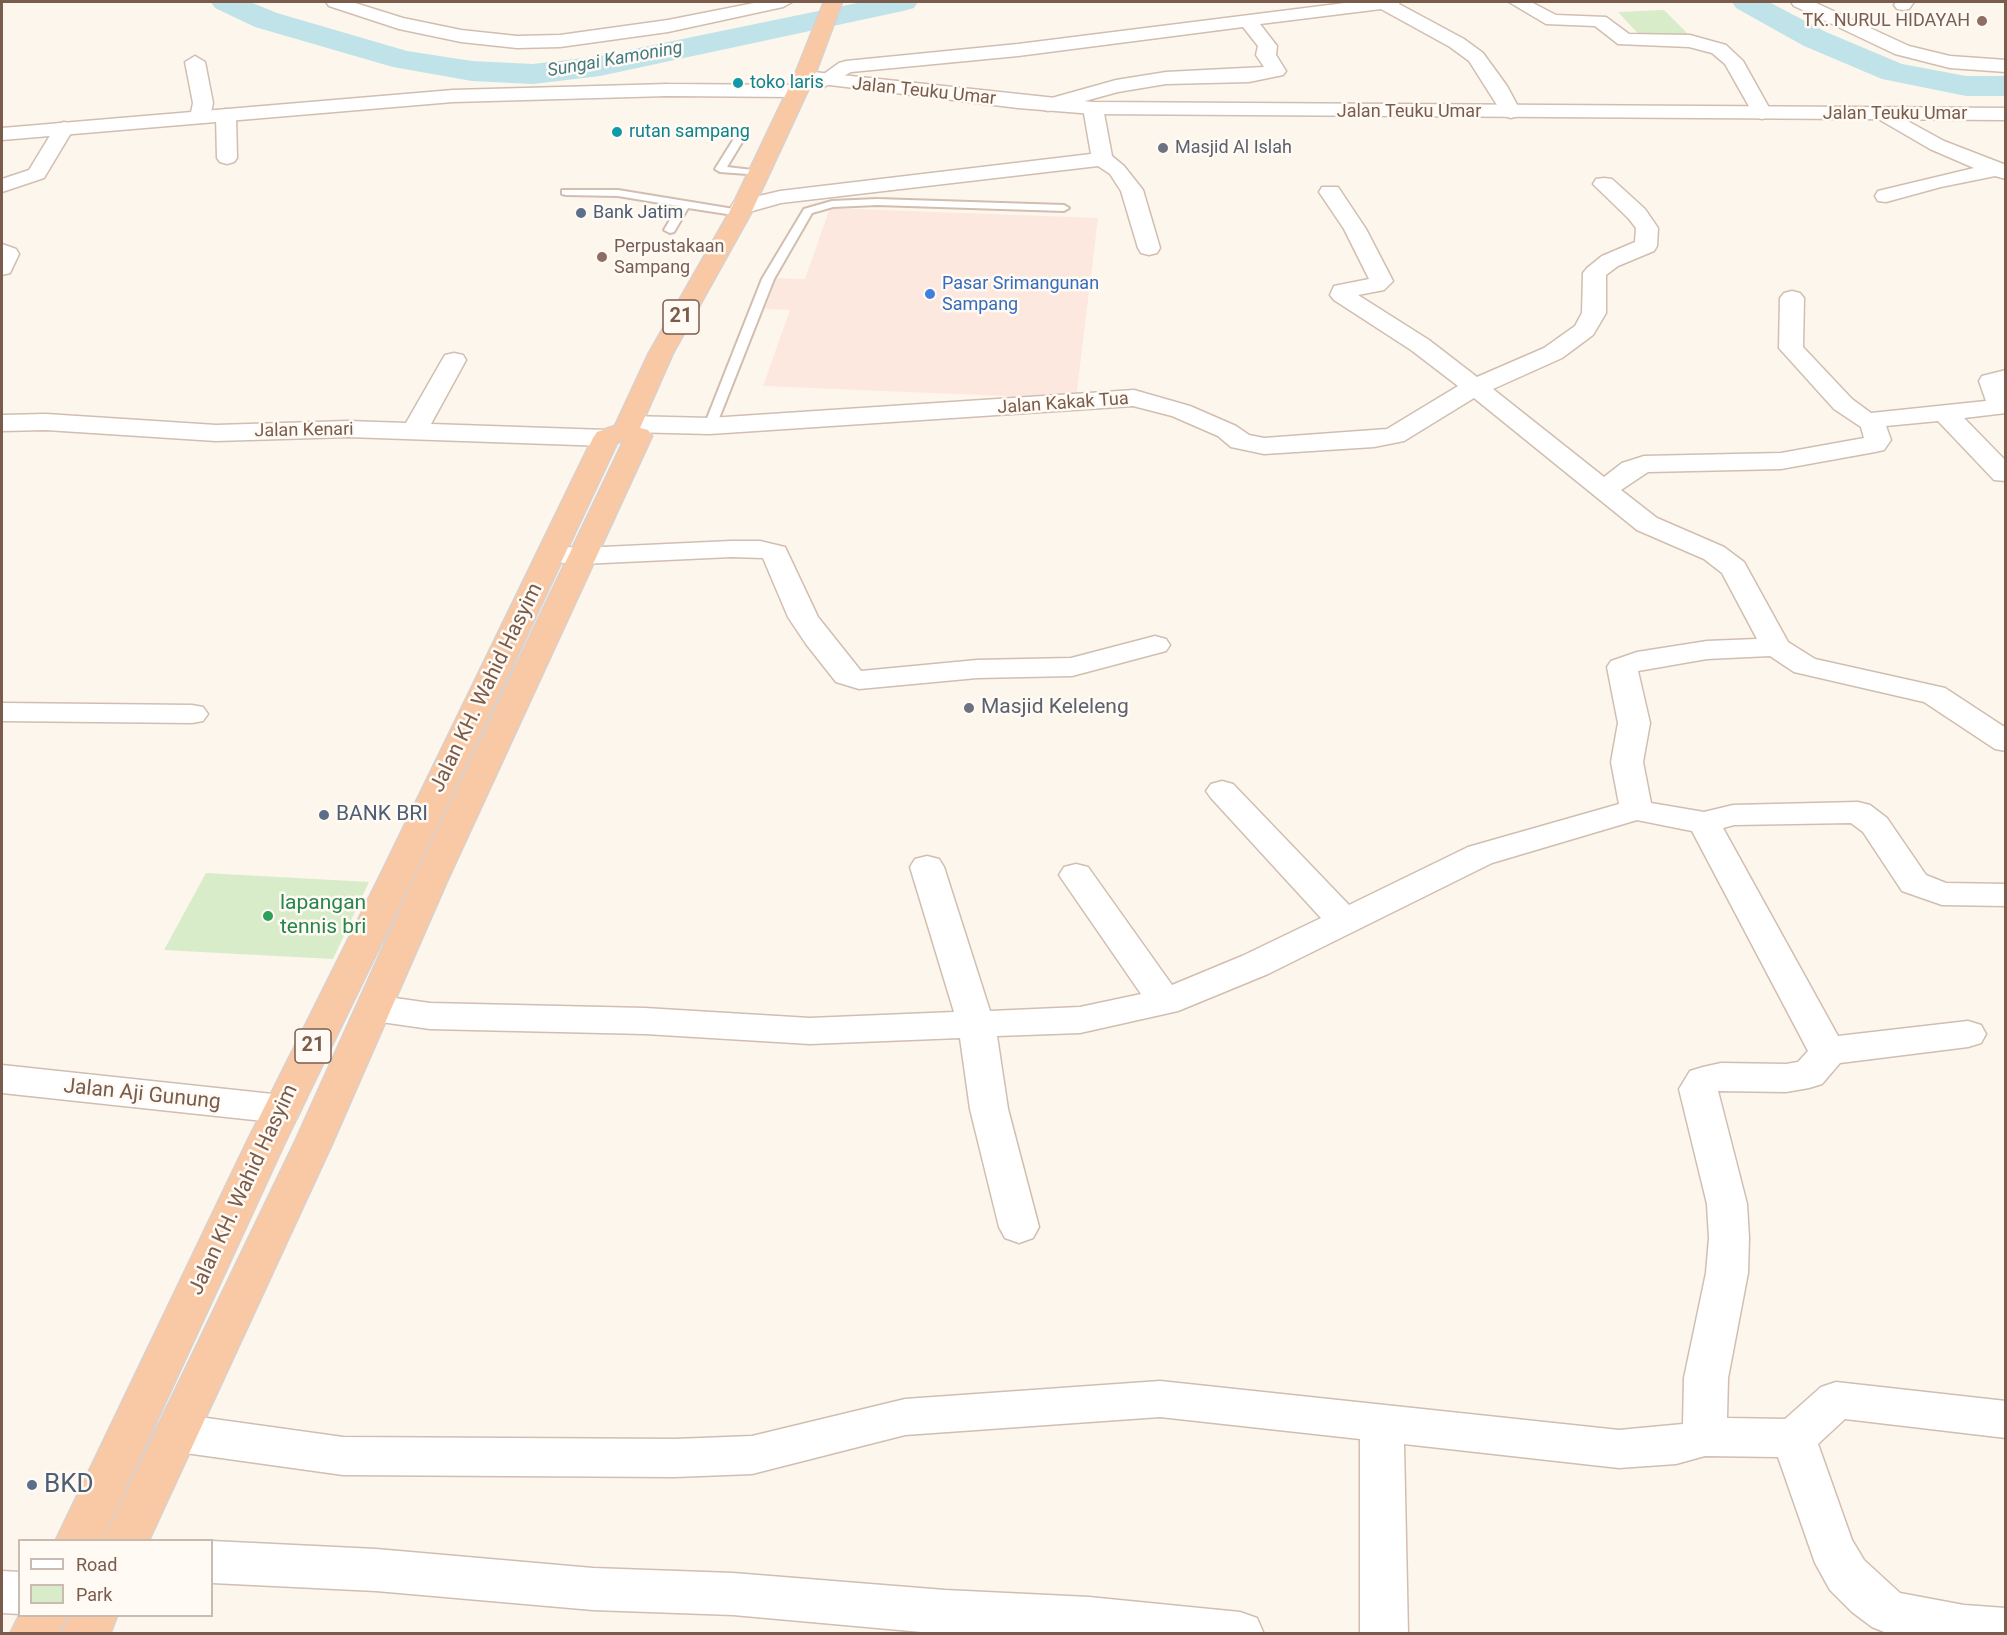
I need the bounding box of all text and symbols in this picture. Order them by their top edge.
place label: TK. NURUL HIDAYAH [1802,10,1970,32]
marker: TK. NURUL HIDAYAH [1975,14,1989,28]
water label: Sungai Kamoning [546,37,684,83]
place label: toko laris [750,72,824,94]
street label: Jalan Teuku Umar [851,74,997,110]
marker: toko laris [731,76,745,90]
street label: Jalan Teuku Umar [1337,101,1481,123]
street label: Jalan Teuku Umar [1823,103,1967,125]
place label: rutan sampang [629,121,750,143]
marker: rutan sampang [610,125,624,139]
place label: Masjid Al Islah [1175,137,1292,159]
marker: Masjid Al Islah [1156,141,1170,155]
place label: Bank Jatim [593,202,683,224]
marker: Bank Jatim [574,206,588,220]
place label: Perpustakaan Sampang [614,236,725,278]
marker: Perpustakaan Sampang [595,250,609,264]
place label: Pasar Srimangunan Sampang [942,273,1099,316]
marker: Pasar Srimangunan Sampang [923,287,937,301]
road number: 21 [663,300,699,334]
street label: Jalan Kakak Tua [997,389,1129,419]
street label: Jalan Kenari [254,419,354,443]
street label: Jalan KH. Wahid Hasyim [425,579,549,797]
place label: Masjid Keleleng [981,695,1129,721]
marker: Masjid Keleleng [962,701,976,715]
place label: BANK BRI [336,802,428,828]
marker: BANK BRI [317,808,331,822]
place label: lapangan tennis bri [280,891,366,941]
marker: lapangan tennis bri [261,909,275,923]
road number: 21 [295,1029,331,1063]
street label: Jalan Aji Gunung [62,1074,222,1116]
street label: Jalan KH. Wahid Hasyim [184,1081,304,1299]
place label: BKD [44,1469,94,1501]
marker: BKD [25,1478,39,1492]
legend [18,1539,213,1617]
text: Road [76,1554,117,1575]
text: Park [76,1584,112,1605]

